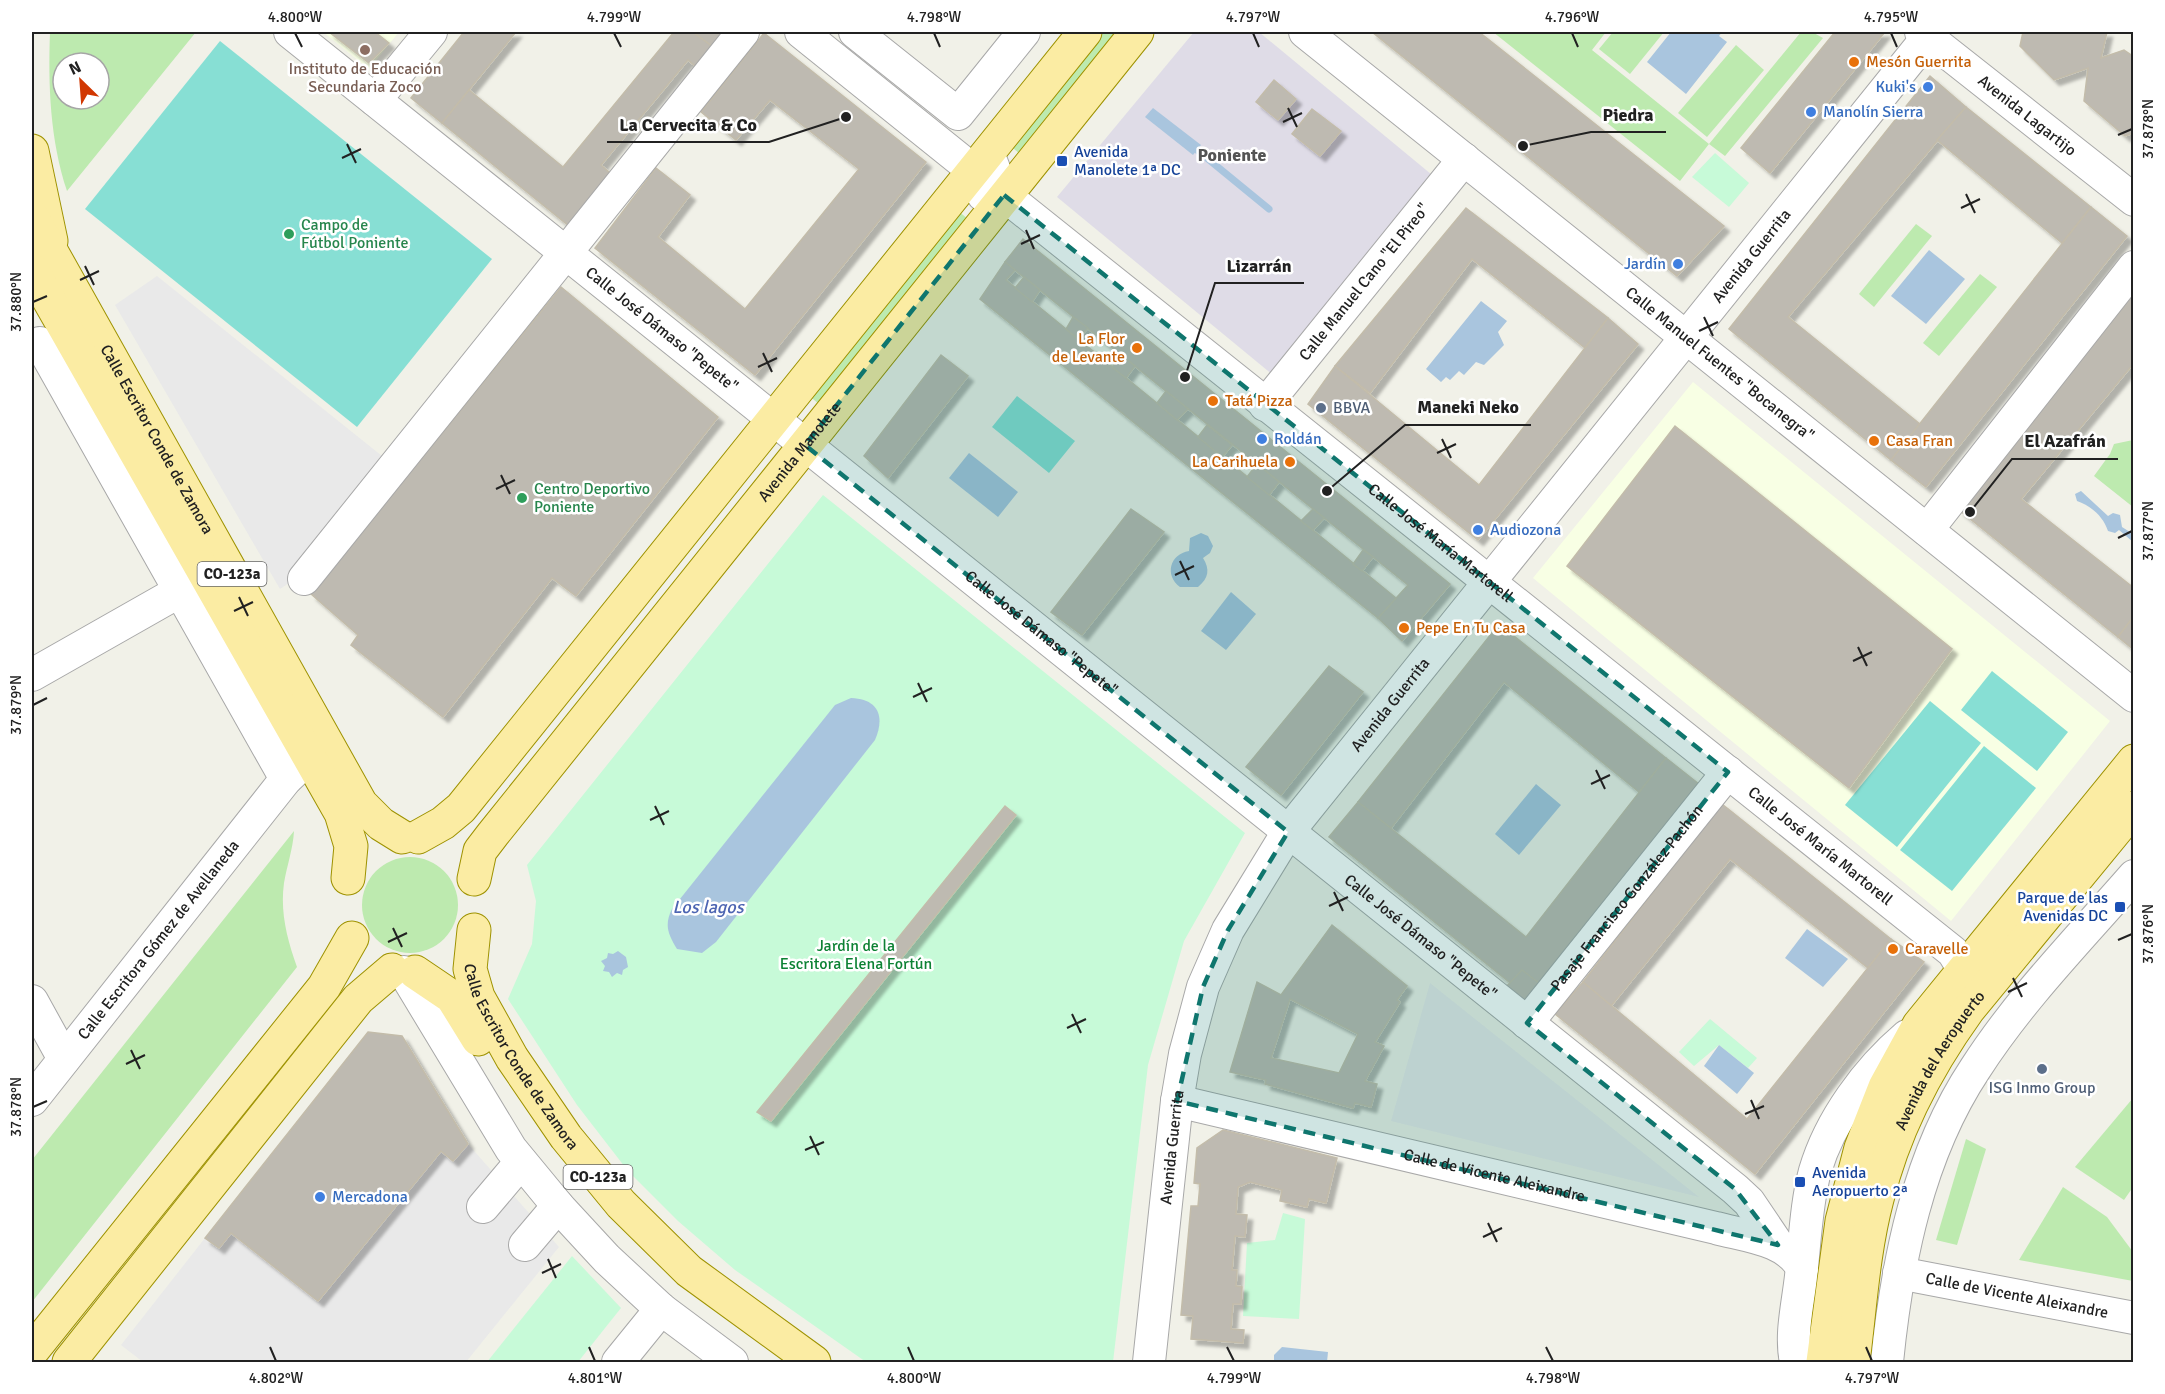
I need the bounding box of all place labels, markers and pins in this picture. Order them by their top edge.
marker: Instituto de Educación Secundaria Zoco [358,43,372,57]
place label: Mesón Guerrita [1866,52,1972,72]
marker: Mesón Guerrita [1847,55,1861,69]
place label: Instituto de Educación Secundaria Zoco [289,59,441,97]
place label: Kuki's [1875,77,1916,97]
marker: Kuki's [1921,80,1935,94]
callout: Piedra [1591,96,1666,132]
place label: Manolín Sierra [1823,102,1923,122]
marker: Manolín Sierra [1804,105,1818,119]
callout: La Cervecita & Co [607,106,769,142]
place label: Avenida Manolete 1ª DC [1074,142,1181,180]
marker: Avenida Manolete 1ª DC [1055,154,1069,168]
place label: Campo de Fútbol Poniente [301,215,408,253]
marker: Campo de Fútbol Poniente [282,227,296,241]
callout: Lizarrán [1215,247,1304,283]
place label: Jardín [1624,254,1666,274]
marker: Jardín [1671,257,1685,271]
place label: La Flor de Levante [1052,329,1125,367]
marker: La Flor de Levante [1130,341,1144,355]
callout: Maneki Neko [1405,389,1531,425]
place label: Tatá Pizza [1225,391,1293,411]
marker: Tatá Pizza [1206,394,1220,408]
place label: BBVA [1333,398,1371,418]
marker: BBVA [1314,401,1328,415]
callout: El Azafrán [2012,423,2118,459]
place label: Roldán [1274,429,1322,449]
place label: Casa Fran [1886,431,1953,451]
marker: Roldán [1255,432,1269,446]
marker: Casa Fran [1867,434,1881,448]
place label: La Carihuela [1192,452,1278,472]
marker: La Carihuela [1283,455,1297,469]
place label: Centro Deportivo Poniente [534,479,650,517]
marker: Centro Deportivo Poniente [515,491,529,505]
place label: Audiozona [1490,520,1561,540]
marker: Audiozona [1471,523,1485,537]
place label: Pepe En Tu Casa [1416,618,1526,638]
marker: Pepe En Tu Casa [1397,621,1411,635]
place label: Parque de las Avenidas DC [2017,888,2108,926]
marker: Parque de las Avenidas DC [2113,900,2127,914]
place label: Caravelle [1905,939,1968,959]
marker: Caravelle [1886,942,1900,956]
marker: ISG Inmo Group [2035,1062,2049,1076]
place label: ISG Inmo Group [1989,1078,2095,1098]
place label: Avenida Aeropuerto 2ª [1812,1163,1908,1201]
marker: Avenida Aeropuerto 2ª [1793,1175,1807,1189]
place label: Mercadona [332,1187,408,1207]
marker: Mercadona [313,1190,327,1204]

